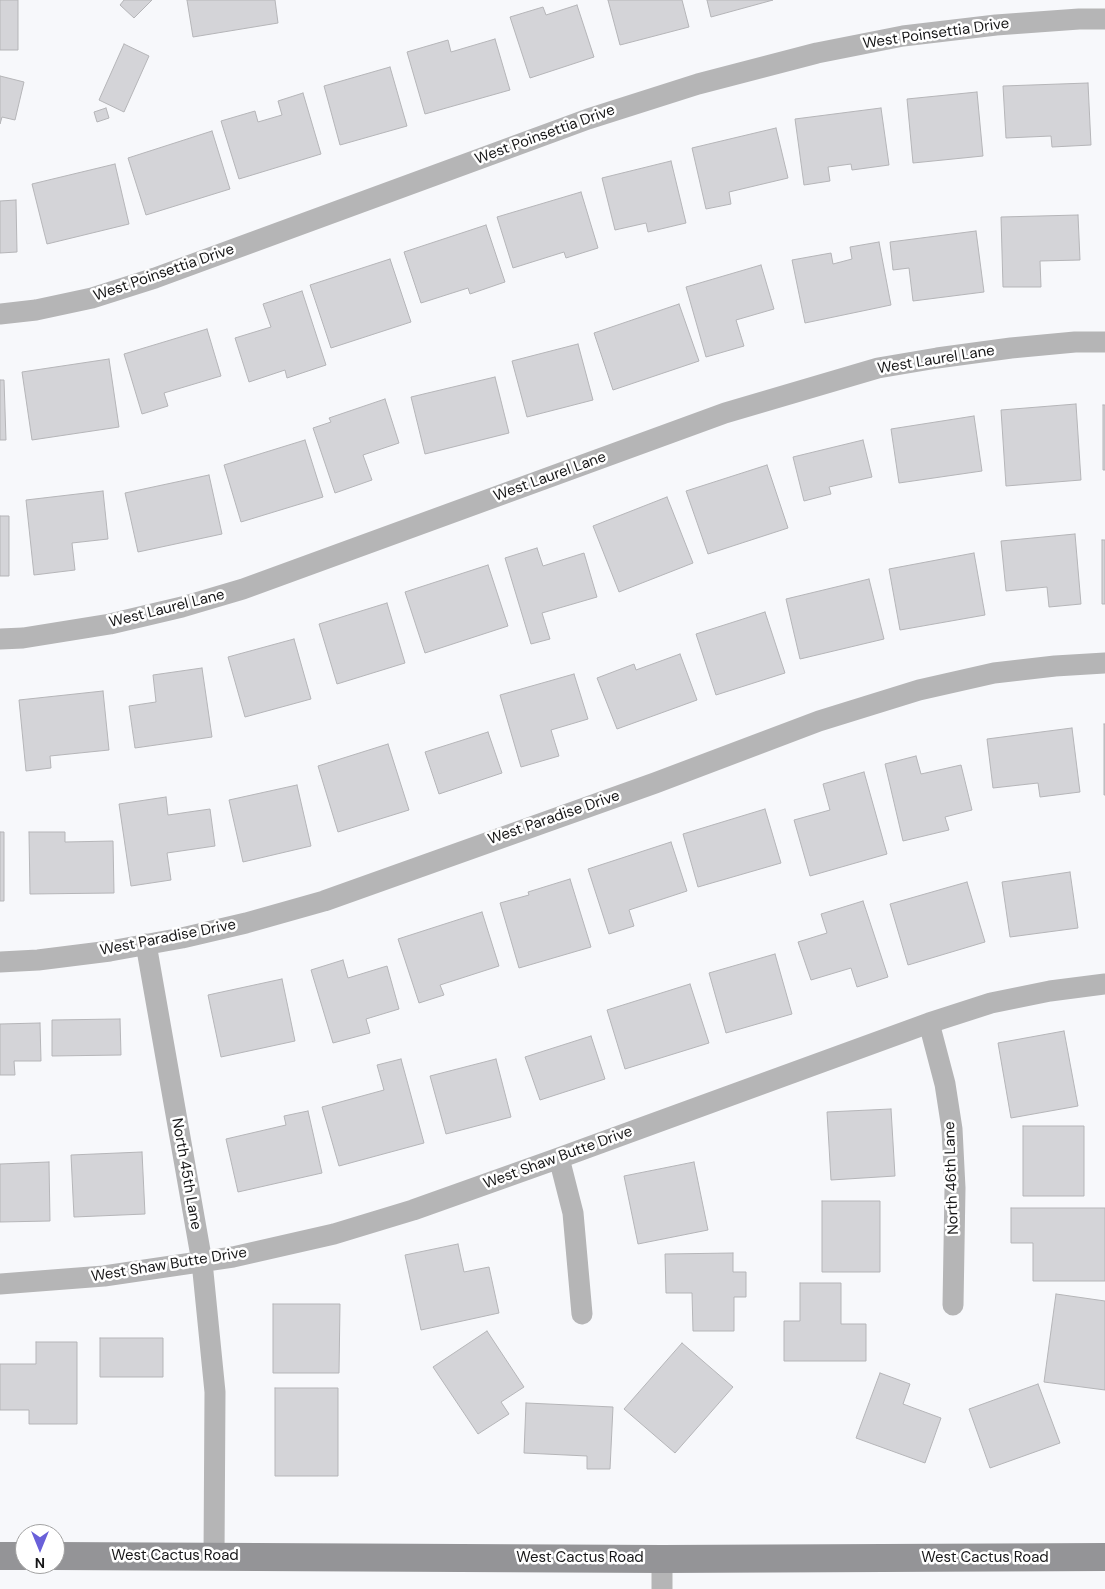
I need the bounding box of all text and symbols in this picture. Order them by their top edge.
street label: West Poinsettia Drive [862,15,1010,53]
street label: West Poinsettia Drive [473,101,617,169]
street label: West Poinsettia Drive [91,240,237,306]
street label: West Laurel Lane [876,342,996,378]
street label: West Laurel Lane [491,448,609,506]
street label: West Laurel Lane [107,586,227,632]
street label: West Paradise Drive [486,787,622,849]
street label: West Paradise Drive [98,916,238,960]
street label: North 45th Lane [167,1117,205,1231]
street label: North 46th Lane [941,1121,963,1235]
street label: West Shaw Butte Drive [481,1123,635,1193]
street label: West Shaw Butte Drive [90,1244,248,1286]
north arrow [15,1524,65,1574]
street label: West Cactus Road [111,1547,239,1565]
street label: West Cactus Road [516,1549,644,1567]
street label: West Cactus Road [921,1549,1049,1567]
text: N [35,1554,45,1572]

